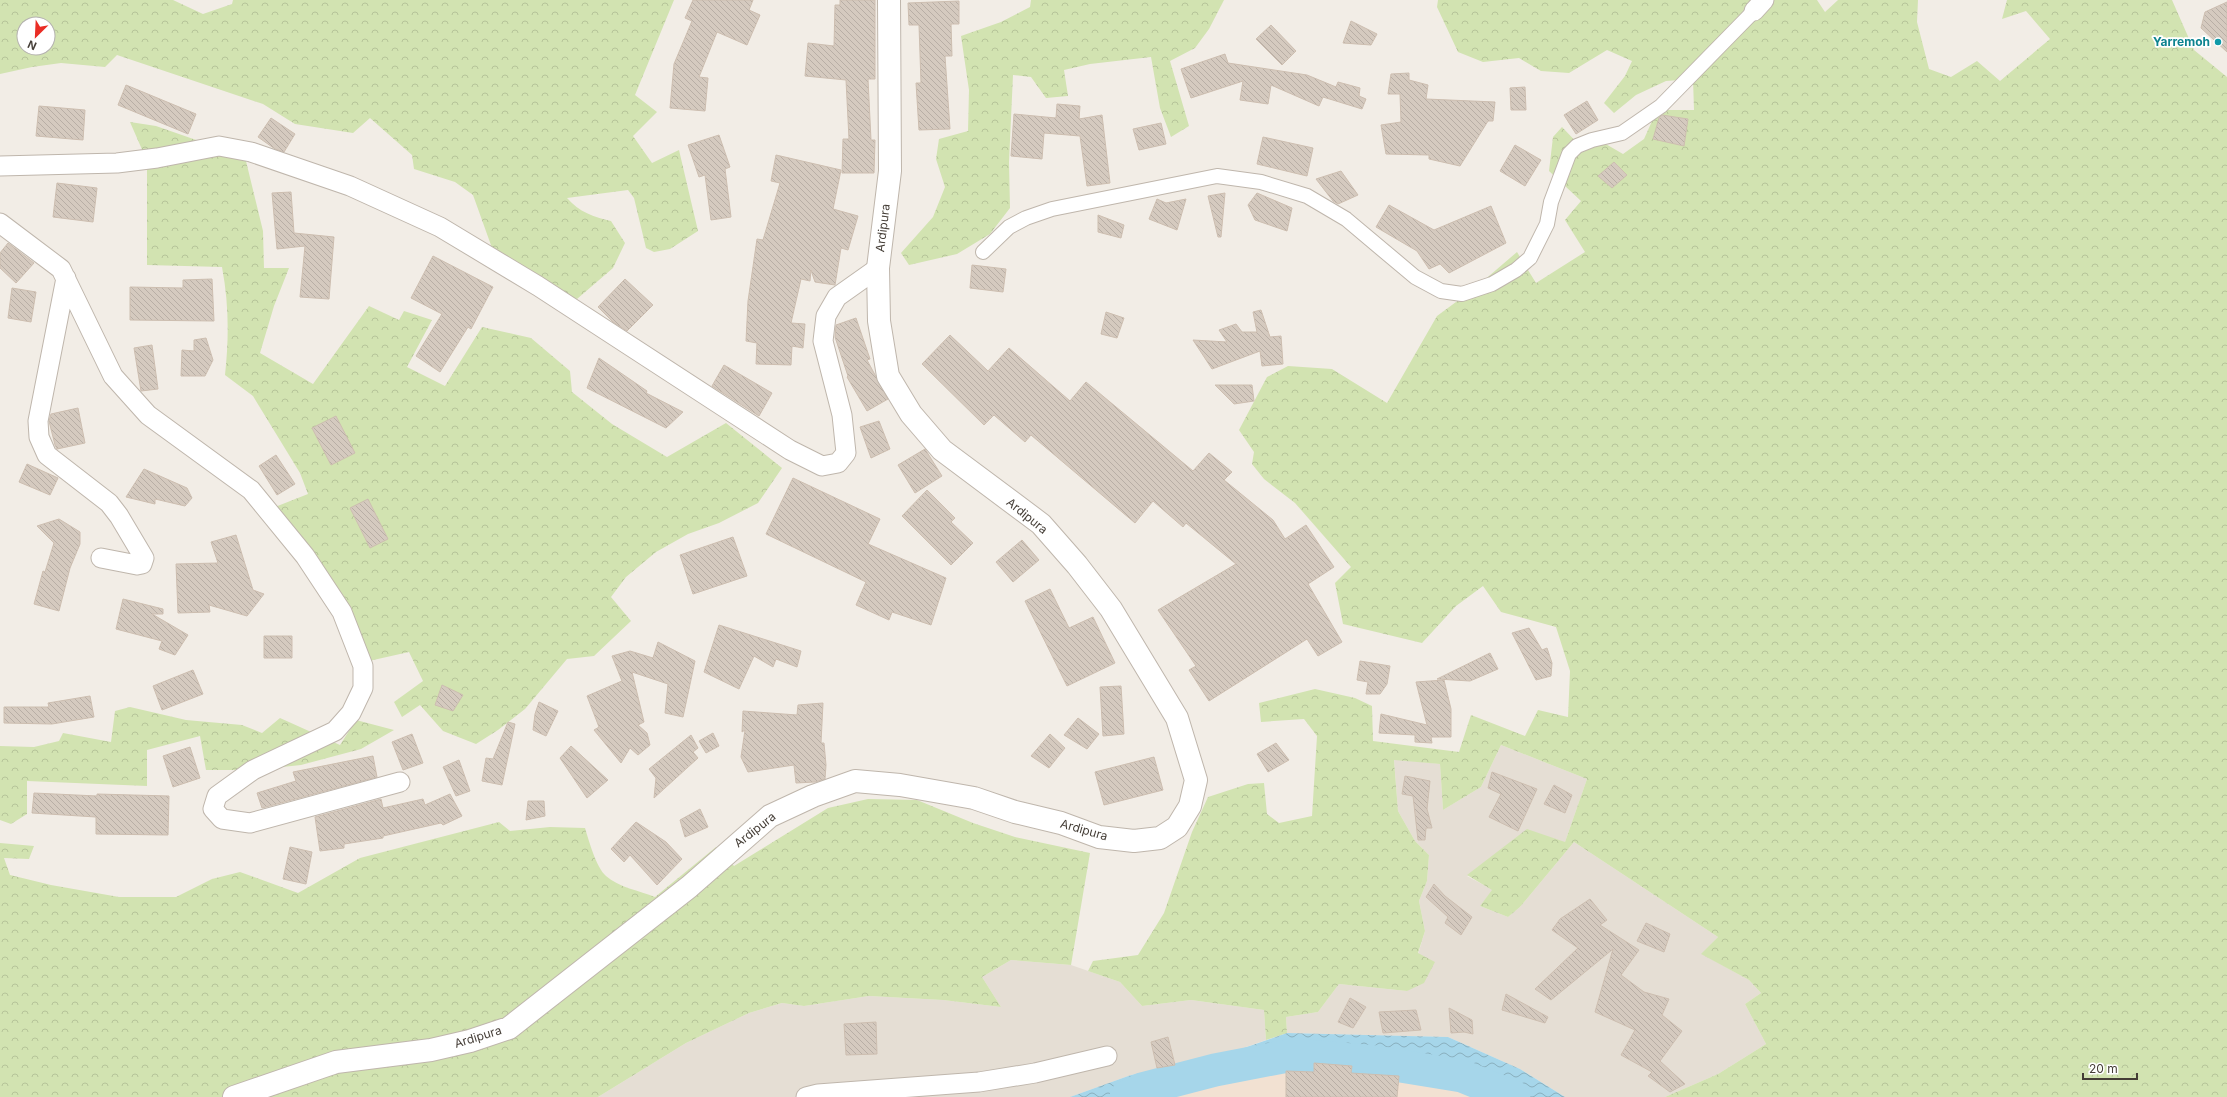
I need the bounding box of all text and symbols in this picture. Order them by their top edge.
north arrow [16,16,56,56]
place label: Yarremoh [2153,34,2210,49]
text: N [25,37,39,53]
marker: Yarremoh [2213,37,2223,47]
street label: Ardipura [872,203,893,253]
street label: Ardipura [1004,495,1051,537]
street label: Ardipura [731,809,778,850]
street label: Ardipura [1059,816,1110,843]
street label: Ardipura [452,1022,503,1051]
scale bar [2083,1055,2137,1081]
text: 20 m [2089,1061,2118,1076]

